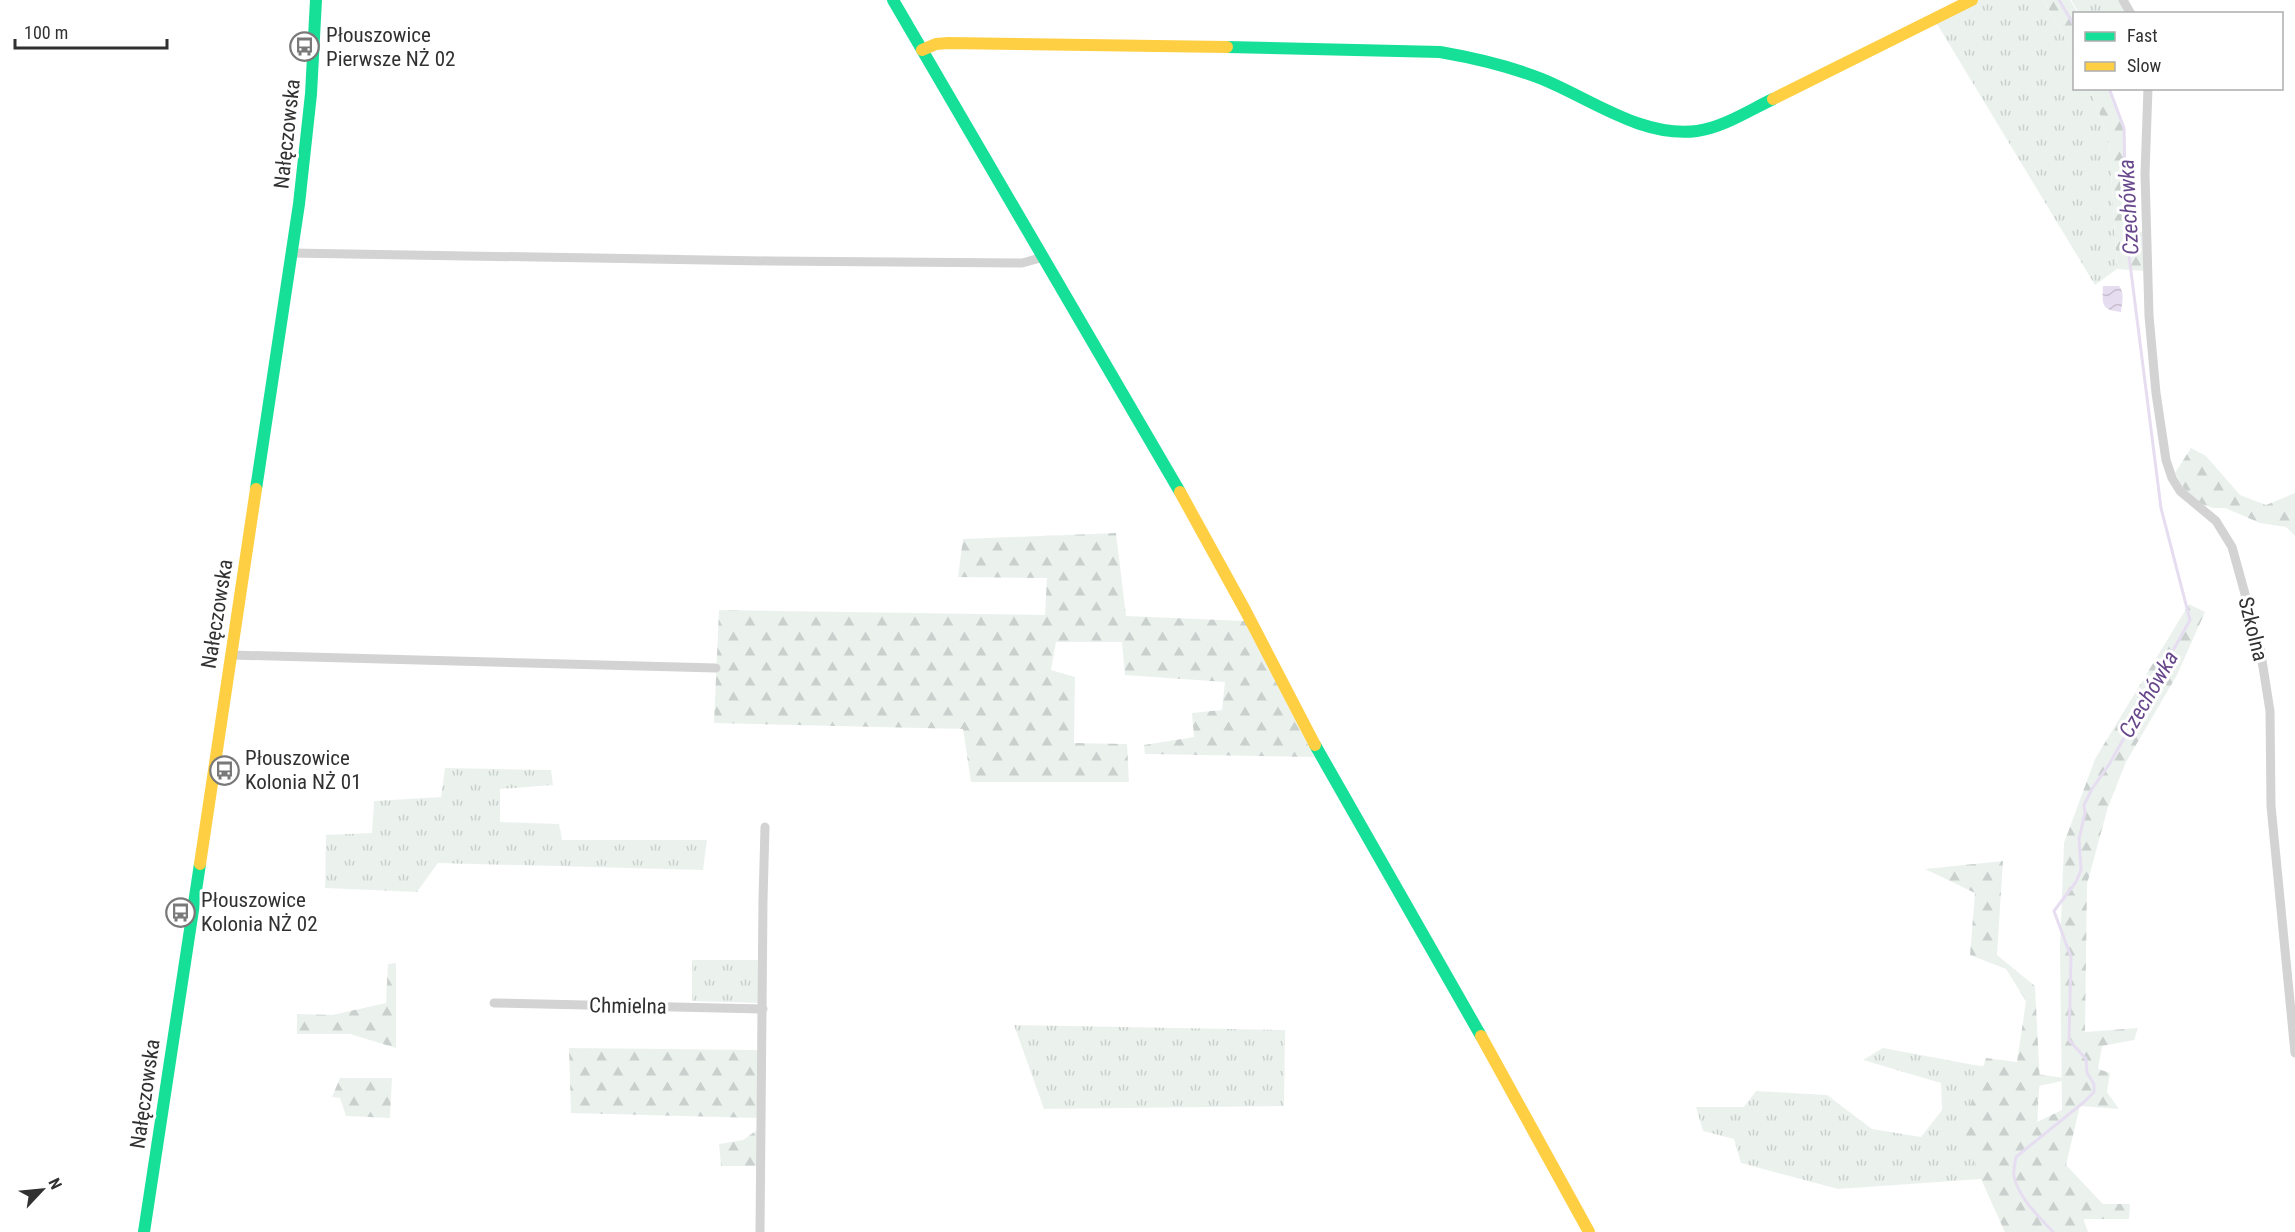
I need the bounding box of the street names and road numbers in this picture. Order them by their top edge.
street label: Nałęczowska [269,78,305,190]
street label: Nałęczowska [197,558,237,670]
street label: Szkolna [2233,594,2273,664]
street label: Chmielna [589,993,667,1019]
street label: Nałęczowska [125,1038,165,1150]

